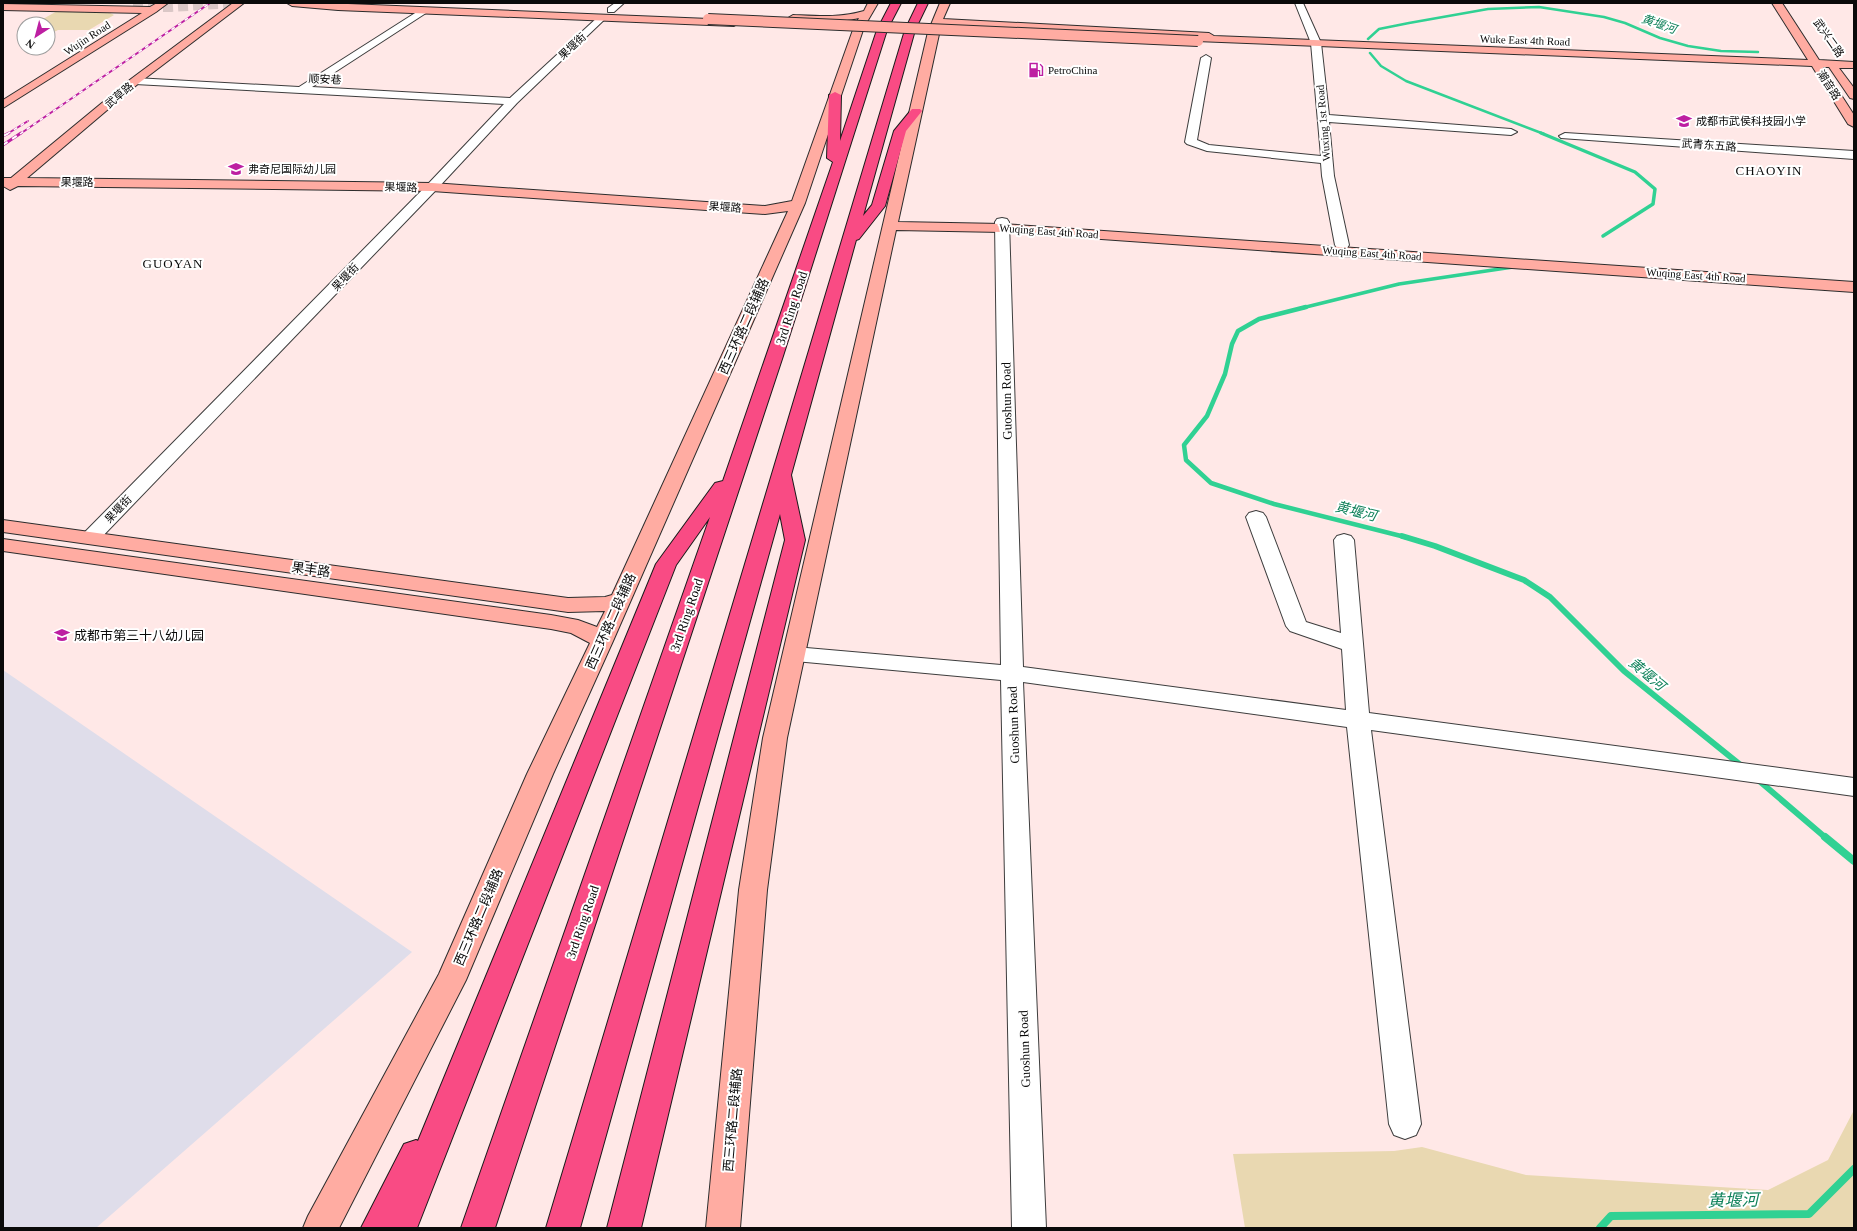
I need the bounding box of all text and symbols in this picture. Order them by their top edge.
water label: 黄堰河 [1640,12,1680,37]
north arrow [16,16,56,56]
street label: 武兴二路 [1811,17,1847,59]
street label: Wujin Road [61,18,113,57]
street label: 果堰街 [556,30,588,62]
street label: Wuke East 4th Road [1480,32,1571,48]
text: N [23,37,37,51]
fuel station icon: PetroChina [1027,61,1045,79]
place label: PetroChina [1048,64,1098,76]
street label: 潮音路 [1815,68,1843,102]
street label: 顺安巷 [308,72,342,86]
street label: 武草路 [103,80,135,110]
street label: Wuxing 1st Road [1314,84,1332,162]
school or university icon: 成都市武侯科技园小学 [1675,112,1693,130]
place label: 成都市武侯科技园小学 [1696,115,1806,127]
street label: 武青东五路 [1681,137,1737,153]
school or university icon: 弗奇尼国际幼儿园 [227,160,245,178]
place label: 弗奇尼国际幼儿园 [248,163,336,175]
district label: CHAOYIN [1736,163,1802,178]
street label: 果堰路 [61,176,94,188]
street label: 果堰路 [384,180,418,194]
street label: 果堰路 [708,200,742,214]
street label: Wuqing East 4th Road [999,222,1100,240]
street label: Wuqing East 4th Road [1322,244,1423,262]
district label: GUOYAN [143,256,203,271]
street label: 果堰街 [329,261,361,293]
street label: Wuqing East 4th Road [1646,266,1747,284]
street label: 3rd Ring Road [773,269,811,347]
street label: 西三环路二段辅路 [715,276,771,377]
street label: Guoshun Road [998,362,1015,440]
street label: 果堰街 [102,493,134,525]
water label: 黄堰河 [1334,499,1381,525]
street label: 果丰路 [291,559,331,580]
street label: 西三环路二段辅路 [582,571,638,672]
street label: 3rd Ring Road [667,576,706,654]
school or university icon: 成都市第三十八幼儿园 [53,626,71,644]
place label: 成都市第三十八幼儿园 [74,628,204,643]
water label: 黄堰河 [1626,655,1670,696]
street label: Guoshun Road [1005,685,1022,764]
street label: 西三环路二段辅路 [451,866,506,968]
street label: 3rd Ring Road [563,883,602,961]
street label: Guoshun Road [1016,1009,1033,1088]
street label: 西三环路二段辅路 [720,1068,745,1173]
water label: 黄堰河 [1707,1191,1762,1210]

